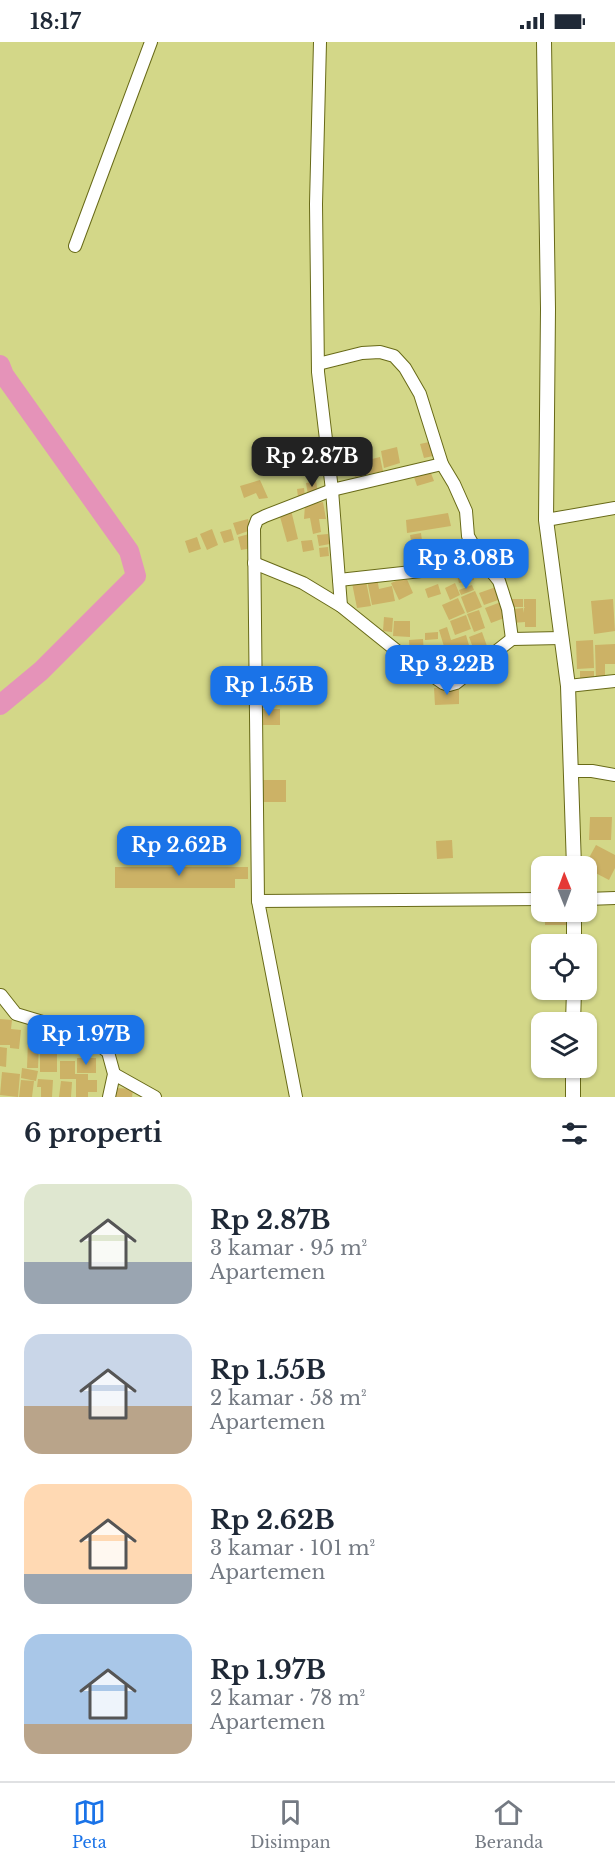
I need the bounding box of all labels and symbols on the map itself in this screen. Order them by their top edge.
pin: Rp 2.87B [250,437,374,488]
pin: Rp 3.08B [404,539,528,590]
pin: Rp 3.22B [385,645,509,696]
pin: Rp 1.55B [207,666,331,717]
pin: Rp 2.62B [117,826,241,877]
north arrow [531,856,597,922]
pin: Rp 1.97B [24,1015,148,1066]

